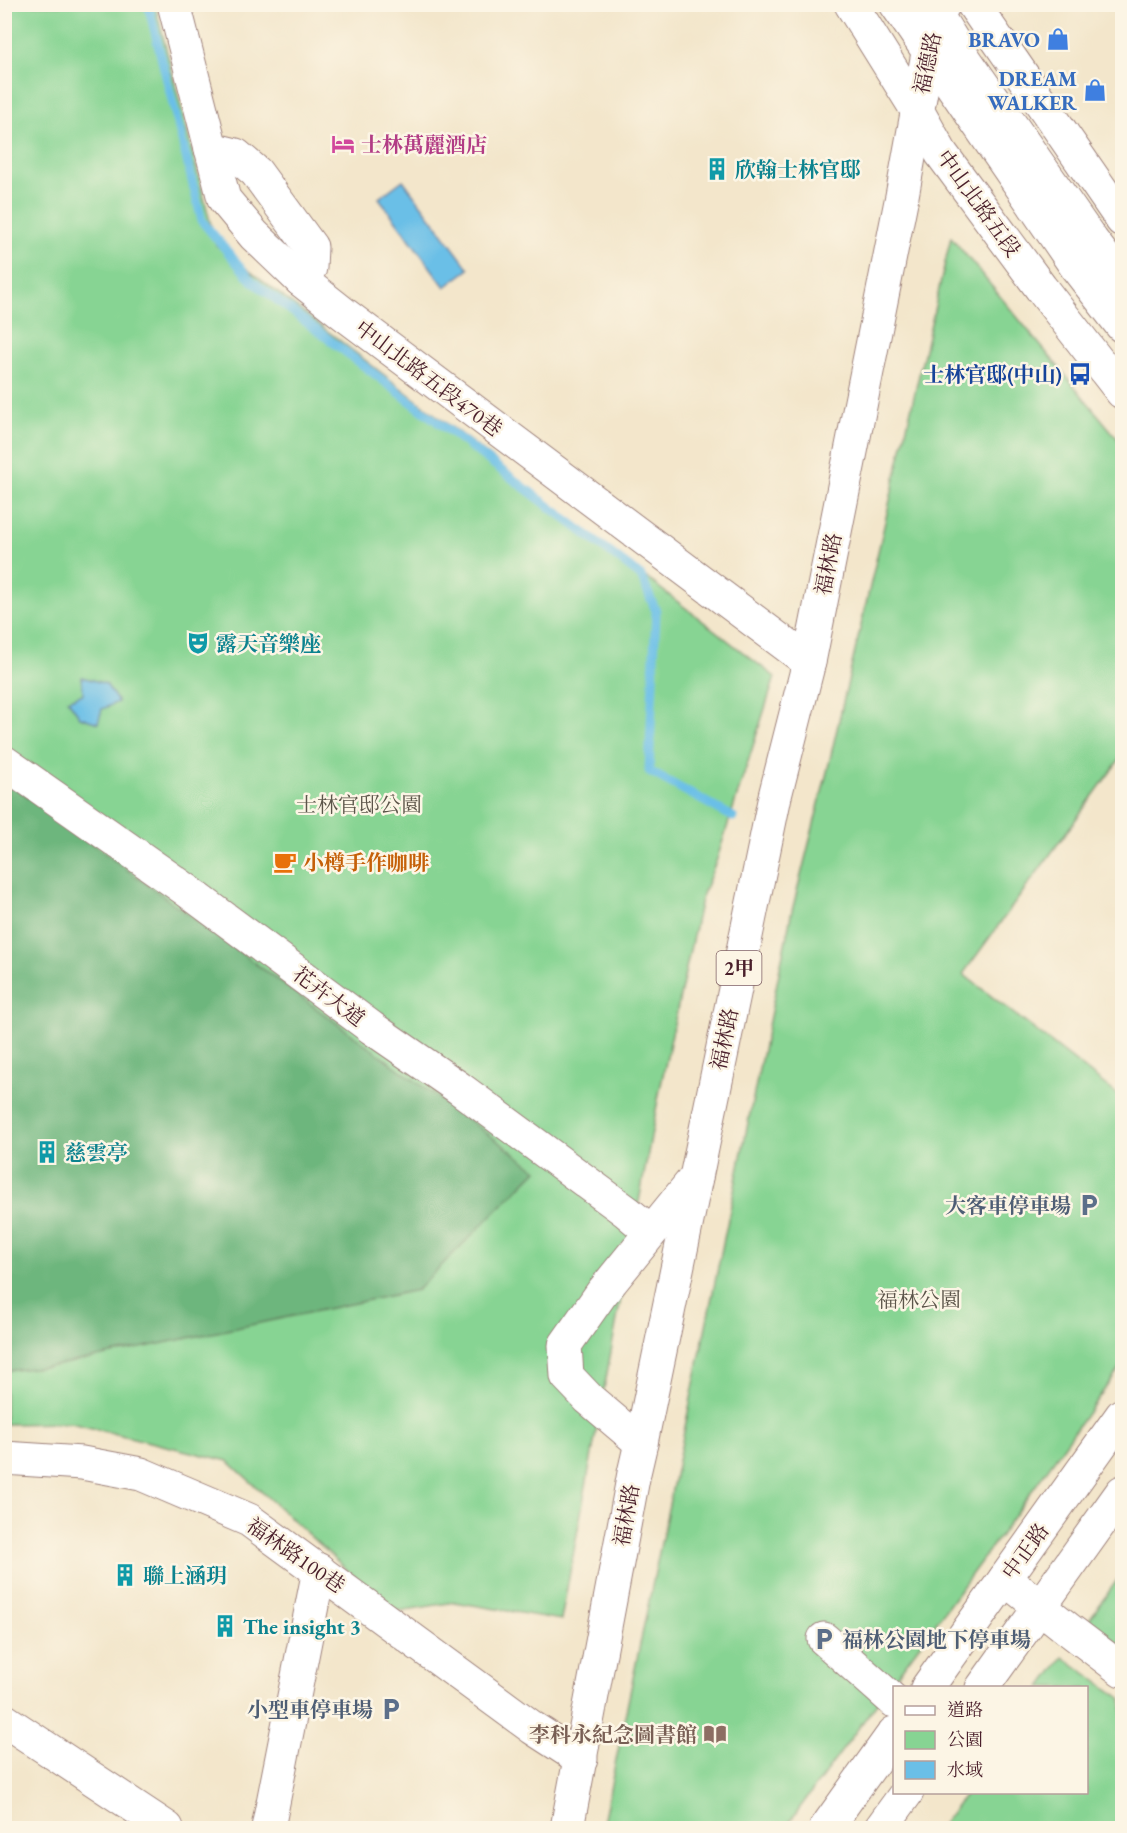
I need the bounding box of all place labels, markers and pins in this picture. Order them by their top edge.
place label: BRAVO [968,26,1040,53]
shop icon: BRAVO [1045,26,1071,52]
place label: DREAM WALKER [987,65,1078,116]
shop icon: DREAM WALKER [1082,77,1108,103]
hotel icon: 士林萬麗酒店 [330,131,356,157]
place label: 士林萬麗酒店 [361,131,487,158]
building icon: 欣翰士林官邸 [704,156,730,182]
place label: 欣翰士林官邸 [735,156,861,183]
place label: 士林官邸(中山) [923,361,1062,388]
bus stop icon: 士林官邸(中山) [1067,361,1093,387]
theatre icon: 露天音樂座 [185,630,211,656]
place label: 露天音樂座 [216,630,321,657]
cafe icon: 小樽手作咖啡 [272,849,298,875]
place label: 小樽手作咖啡 [303,849,430,876]
building icon: 慈雲亭 [34,1139,60,1165]
place label: 慈雲亭 [65,1139,128,1166]
place label: 大客車停車場 [945,1192,1071,1219]
parking icon: 大客車停車場 [1076,1192,1102,1218]
building icon: 聯上涵玥 [112,1562,138,1588]
place label: 聯上涵玥 [143,1562,227,1589]
building icon: The insight 3 [212,1613,238,1639]
place label: The insight 3 [243,1613,361,1640]
parking icon: 福林公園地下停車場 [811,1626,837,1652]
place label: 福林公園地下停車場 [842,1626,1031,1653]
place label: 小型車停車場 [247,1696,373,1723]
parking icon: 小型車停車場 [378,1696,404,1722]
place label: 李科永紀念圖書館 [529,1721,697,1748]
library icon: 李科永紀念圖書館 [702,1721,728,1747]

